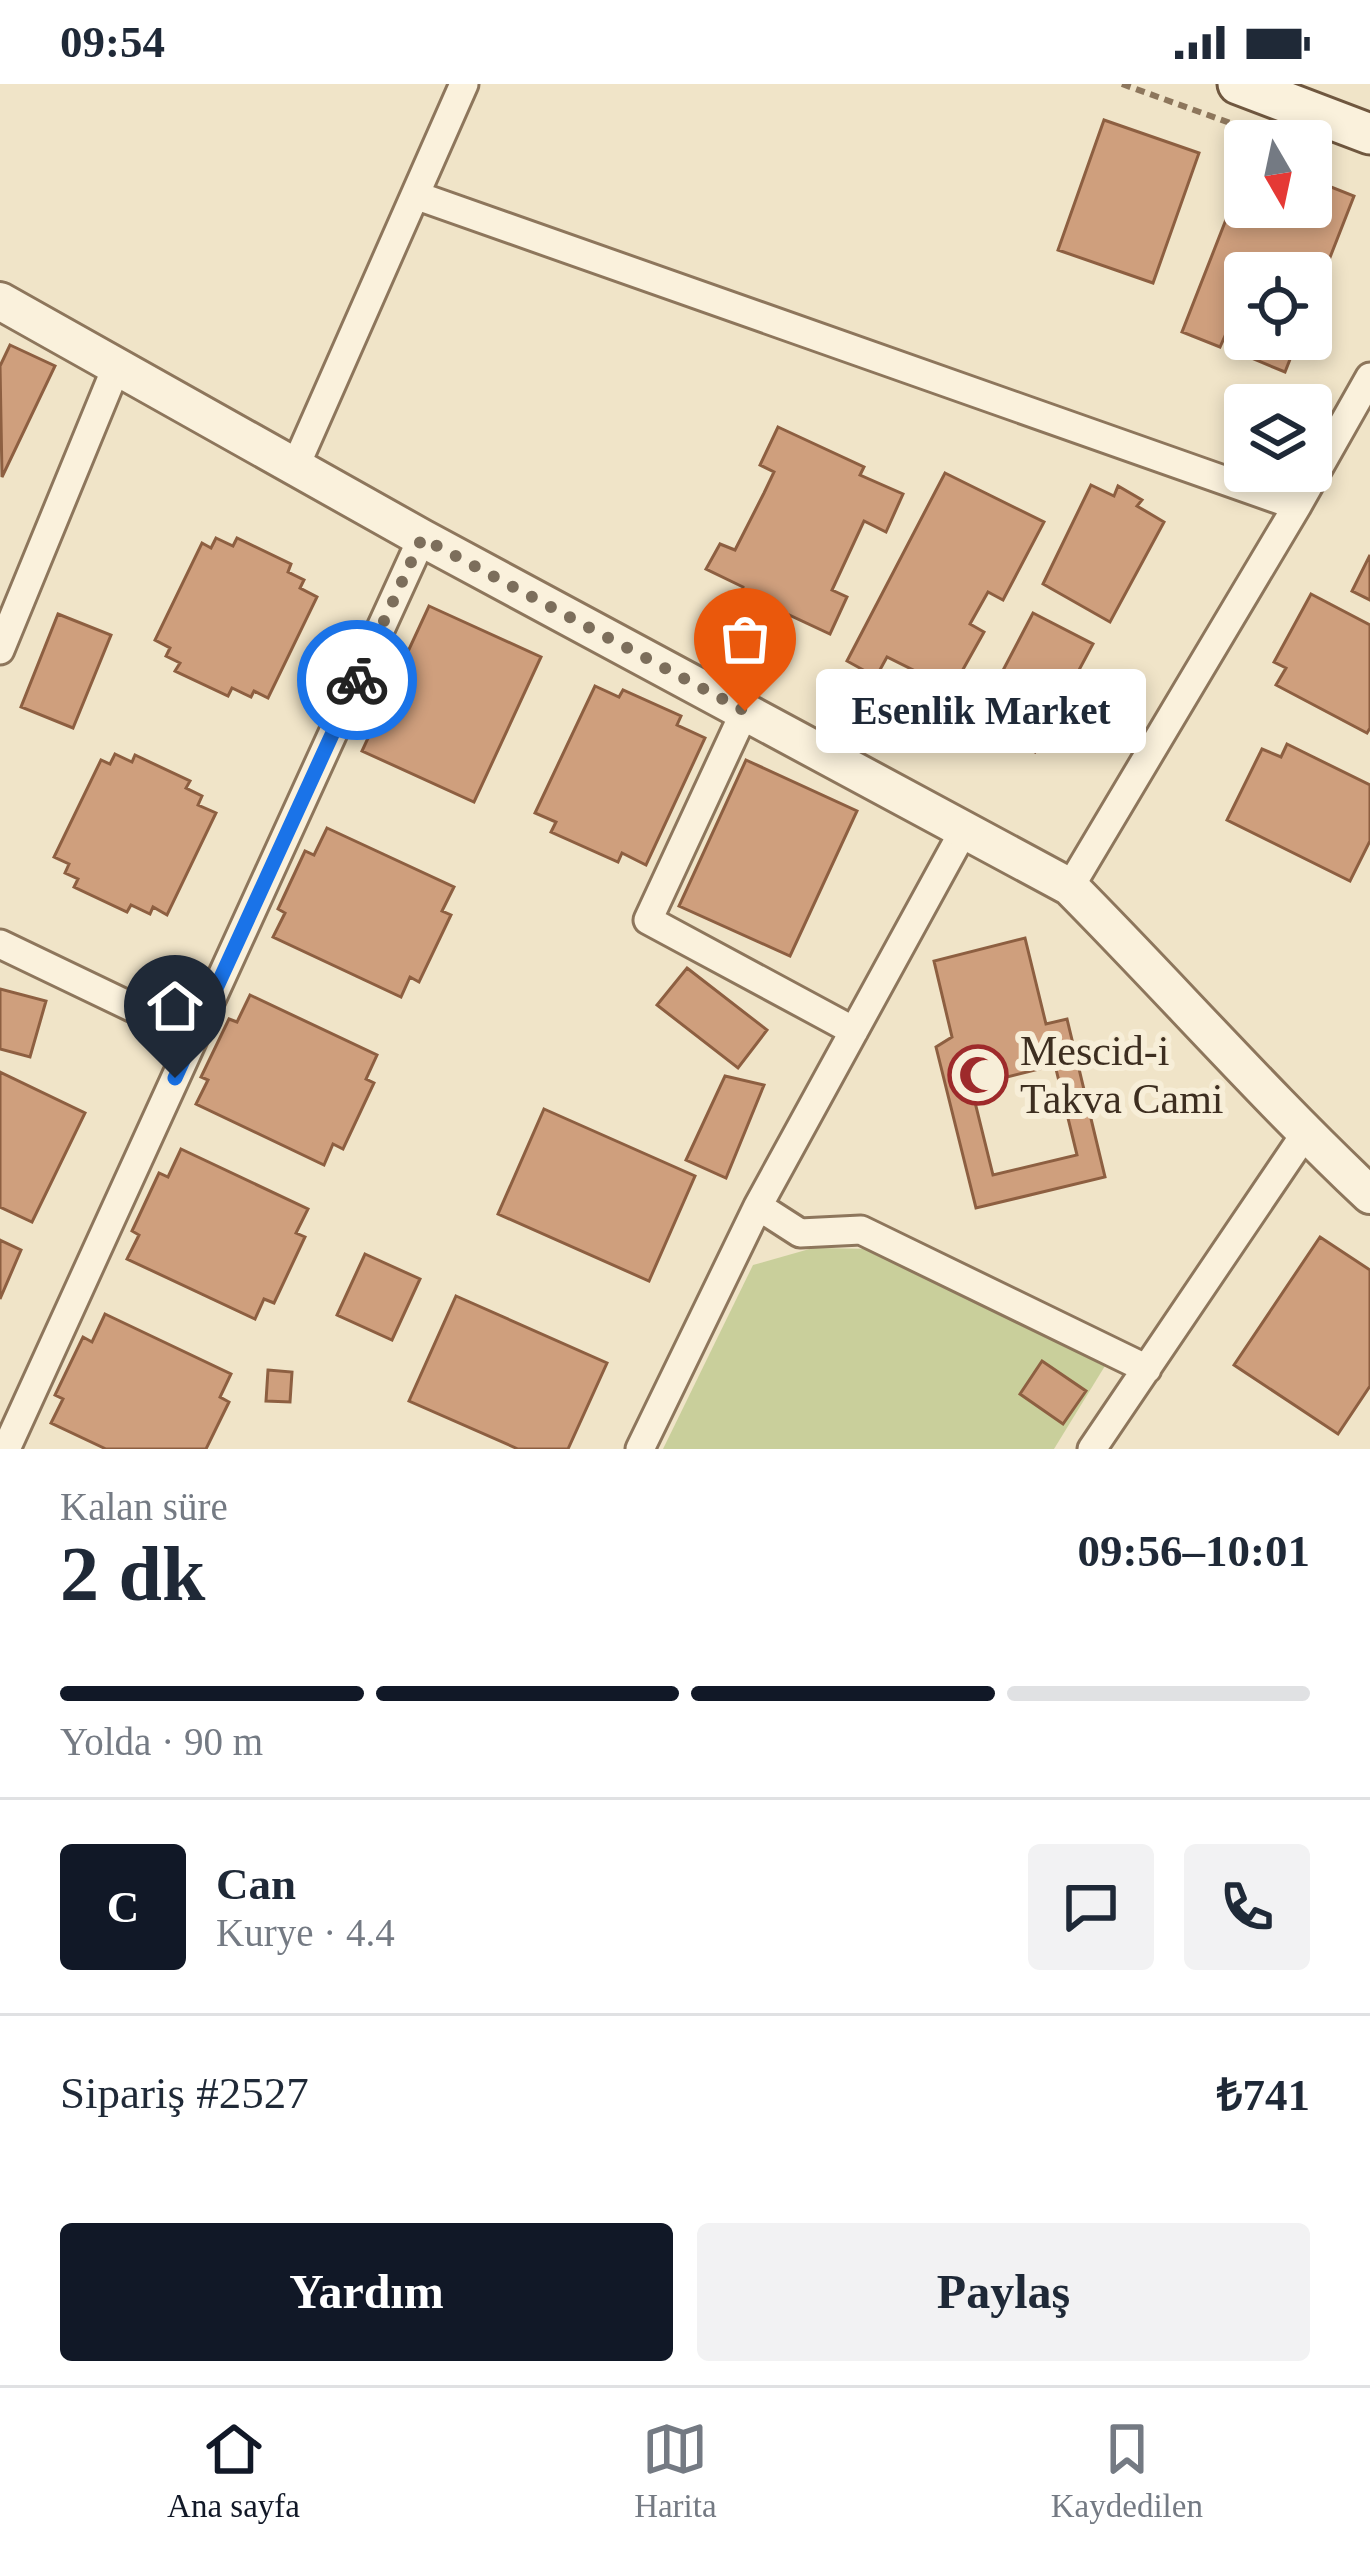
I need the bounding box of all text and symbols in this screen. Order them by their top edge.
text: 09:54 [60,17,165,67]
north arrow [1224,120,1332,228]
map controls [1224,120,1332,492]
button: locate [1224,252,1332,360]
button: layers [1224,384,1332,492]
pin [694,588,796,711]
icon: bag [712,606,778,672]
courier [297,620,417,740]
icon: bike [324,647,390,713]
callout: Esenlik Market [817,669,1147,753]
text: Esenlik Market [852,689,1110,732]
pin [124,955,226,1078]
icon: home [142,973,208,1039]
place label: Mescid-i Takva Cami [1020,1028,1224,1122]
mosque icon: Mescid-i Takva Cami [947,1044,1009,1106]
text: Kalan süre [60,1485,228,1528]
text: 09:56–10:01 [1078,1526,1310,1576]
text: 2 dk [60,1530,205,1617]
text: Yolda · 90 m [60,1720,263,1763]
button: chat [1028,1844,1154,1970]
button: phone [1184,1844,1310,1970]
text: Can [216,1859,296,1909]
text: C [107,1882,139,1932]
text: Kurye · 4.4 [216,1911,395,1954]
text: Sipariş #2527 [60,2068,309,2118]
text: ₺741 [1217,2070,1310,2120]
button: Yardım [60,2223,673,2361]
button: Paylaş [697,2223,1310,2361]
tab: Ana sayfa [167,2416,300,2525]
tab: Harita [634,2416,717,2525]
tab: Kaydedilen [1051,2416,1203,2525]

